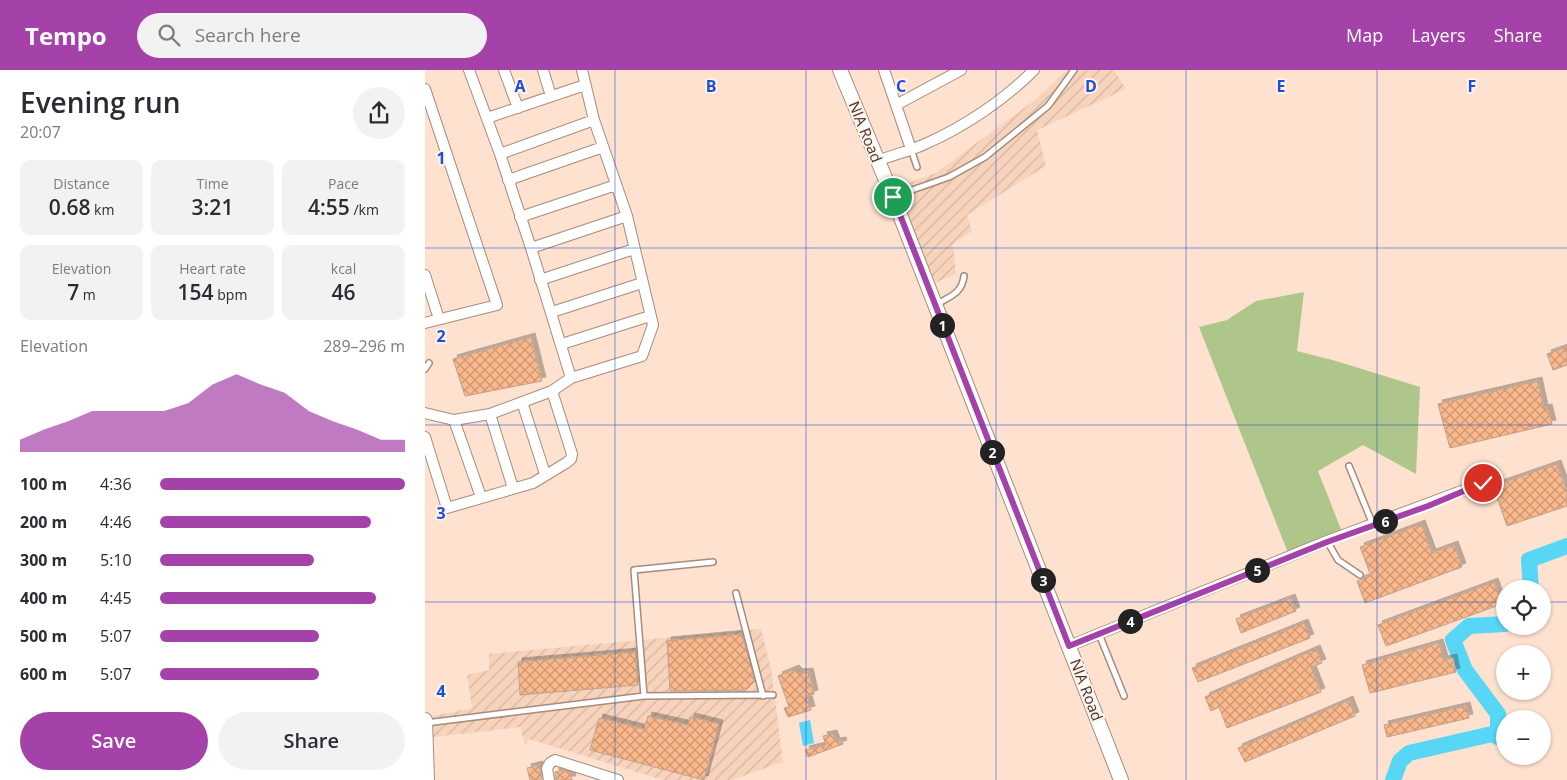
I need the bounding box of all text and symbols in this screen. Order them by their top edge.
search box [137,13,487,58]
text: Tempo [25,19,107,52]
icon: search [155,21,183,49]
text: Search here [195,22,301,48]
text: Map [1346,23,1383,47]
text: Layers [1411,23,1466,47]
text: Share [1494,23,1542,47]
text: A [514,75,526,97]
text: B [706,75,716,97]
text: C [896,75,906,97]
text: D [1085,75,1097,97]
text: E [1277,75,1286,97]
text: F [1468,75,1476,97]
text: Evening run [20,83,181,121]
button: share [353,87,405,139]
street label: NIA Road [845,98,887,165]
text: 20:07 [20,121,61,143]
text: 1 [436,147,446,169]
text: Distance [53,174,110,193]
text: Time [196,174,229,193]
text: Pace [328,174,359,193]
pin [872,176,914,218]
icon: arrive [879,183,907,211]
text: 0.68 [49,193,90,221]
text: 3:21 [192,193,233,221]
text: 4:55 [308,193,350,221]
text: km [90,200,114,219]
text: /km [350,200,379,219]
text: Elevation [52,259,111,278]
text: Heart rate [179,259,246,278]
text: kcal [331,259,356,278]
text: 7 [67,278,79,306]
text: 154 [178,278,214,306]
text: 46 [331,278,356,306]
text: m [79,285,96,304]
text: bpm [214,285,247,304]
pin: 1 [929,312,955,338]
text: 1 [938,316,947,335]
text: 2 [436,325,446,347]
text: Elevation [20,335,88,357]
text: 289–296 m [323,335,405,357]
pin: 2 [979,440,1005,464]
text: 2 [988,443,997,462]
pin [1462,462,1504,504]
icon: check [1469,469,1497,497]
text: 100 m [20,473,67,495]
text: 4:36 [100,473,132,495]
text: 3 [436,502,446,524]
pin: 6 [1373,508,1397,534]
text: 200 m [20,511,67,533]
text: 4:46 [100,511,132,533]
text: 6 [1381,512,1390,531]
text: 300 m [20,549,67,571]
text: 5:10 [100,549,132,571]
pin: 5 [1245,558,1269,582]
text: 5 [1253,561,1262,580]
pin: 3 [1031,568,1055,592]
text: 3 [1039,571,1048,590]
map controls [1496,580,1551,765]
button: locate [1496,580,1551,635]
text: 400 m [20,587,67,609]
text: 4:45 [100,587,132,609]
pin: 4 [1117,608,1143,634]
text: 4 [1126,612,1135,631]
text: 500 m [20,625,67,647]
text: 5:07 [100,625,132,647]
button: + [1496,645,1551,700]
street label: NIA Road [1066,656,1108,723]
text: 600 m [20,663,67,685]
text: 5:07 [100,663,132,685]
text: 4 [436,680,446,702]
button: − [1496,710,1551,765]
button: Save [20,712,208,770]
button: Share [218,712,405,770]

